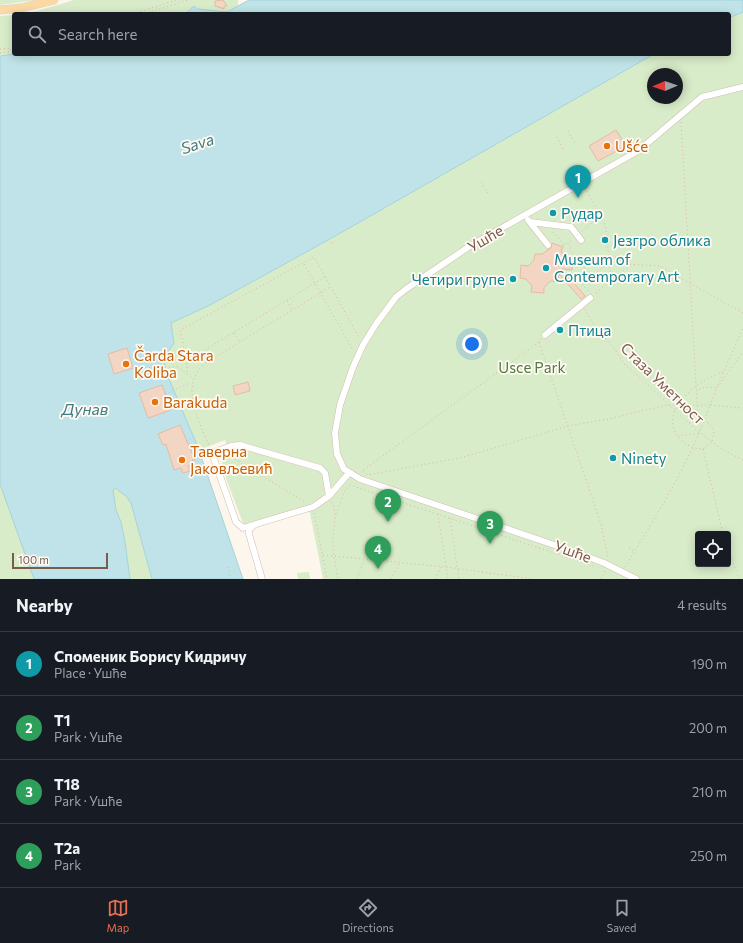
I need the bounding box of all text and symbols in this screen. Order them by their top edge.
search box [12,12,731,56]
icon: search [26,23,48,45]
text: Search here [58,25,137,43]
north arrow [647,68,683,104]
water label: Sava [178,129,216,157]
place label: Ušće [615,137,648,155]
marker: Ušće [602,141,612,151]
pin: 1 [565,165,591,198]
place label: Рудар [561,204,603,222]
marker: Рудар [548,208,558,218]
street label: Ушће [464,221,506,255]
place label: Језгро облика [613,231,711,249]
marker: Језгро облика [600,235,610,245]
place label: Museum of Contemporary Art [554,250,680,285]
marker: Museum of Contemporary Art [541,263,551,273]
place label: Четири групе [412,270,505,288]
marker: Четири групе [508,274,518,284]
place label: Птица [568,321,611,339]
marker: Птица [555,325,565,335]
your location [462,334,482,354]
street label: Стаза Уметност [617,338,709,428]
place label: Čarda Stara Koliba [134,345,214,381]
park label: Usce Park [498,358,566,376]
marker: Čarda Stara Koliba [121,359,131,369]
place label: Barakuda [163,393,227,411]
marker: Barakuda [150,397,160,407]
water label: Дунав [60,399,109,418]
place label: Таверна Јаковљевић [190,442,272,477]
place label: Ninety [621,449,667,467]
marker: Ninety [608,453,618,463]
marker: Таверна Јаковљевић [177,455,187,465]
pin: 2 [375,489,401,522]
pin: 3 [477,511,503,544]
map controls [695,531,731,567]
button: locate [695,531,731,567]
pin: 4 [365,536,391,569]
street label: Ушће [552,536,594,566]
scale bar [12,551,108,570]
text: 100 m [18,553,49,566]
text: Nearby [16,595,73,616]
text: 4 results [677,597,727,613]
text: Споменик Борису Кидричу [54,647,247,665]
text: 1 [26,656,32,672]
text: 190 m [691,656,727,672]
text: Place · Ушће [54,665,127,681]
text: Т1 [54,711,70,729]
text: 2 [25,720,33,736]
text: 200 m [689,720,727,736]
text: Park · Ушће [54,729,122,745]
text: Т18 [54,775,80,793]
text: 3 [25,784,33,800]
text: 210 m [692,784,727,800]
text: Park · Ушће [54,793,122,809]
text: Т2а [54,839,80,857]
text: 4 [25,848,33,864]
text: 250 m [690,848,727,864]
text: Park [54,857,81,873]
tab: Map [107,897,129,934]
tab: Directions [342,897,394,934]
tab: Saved [607,897,636,934]

